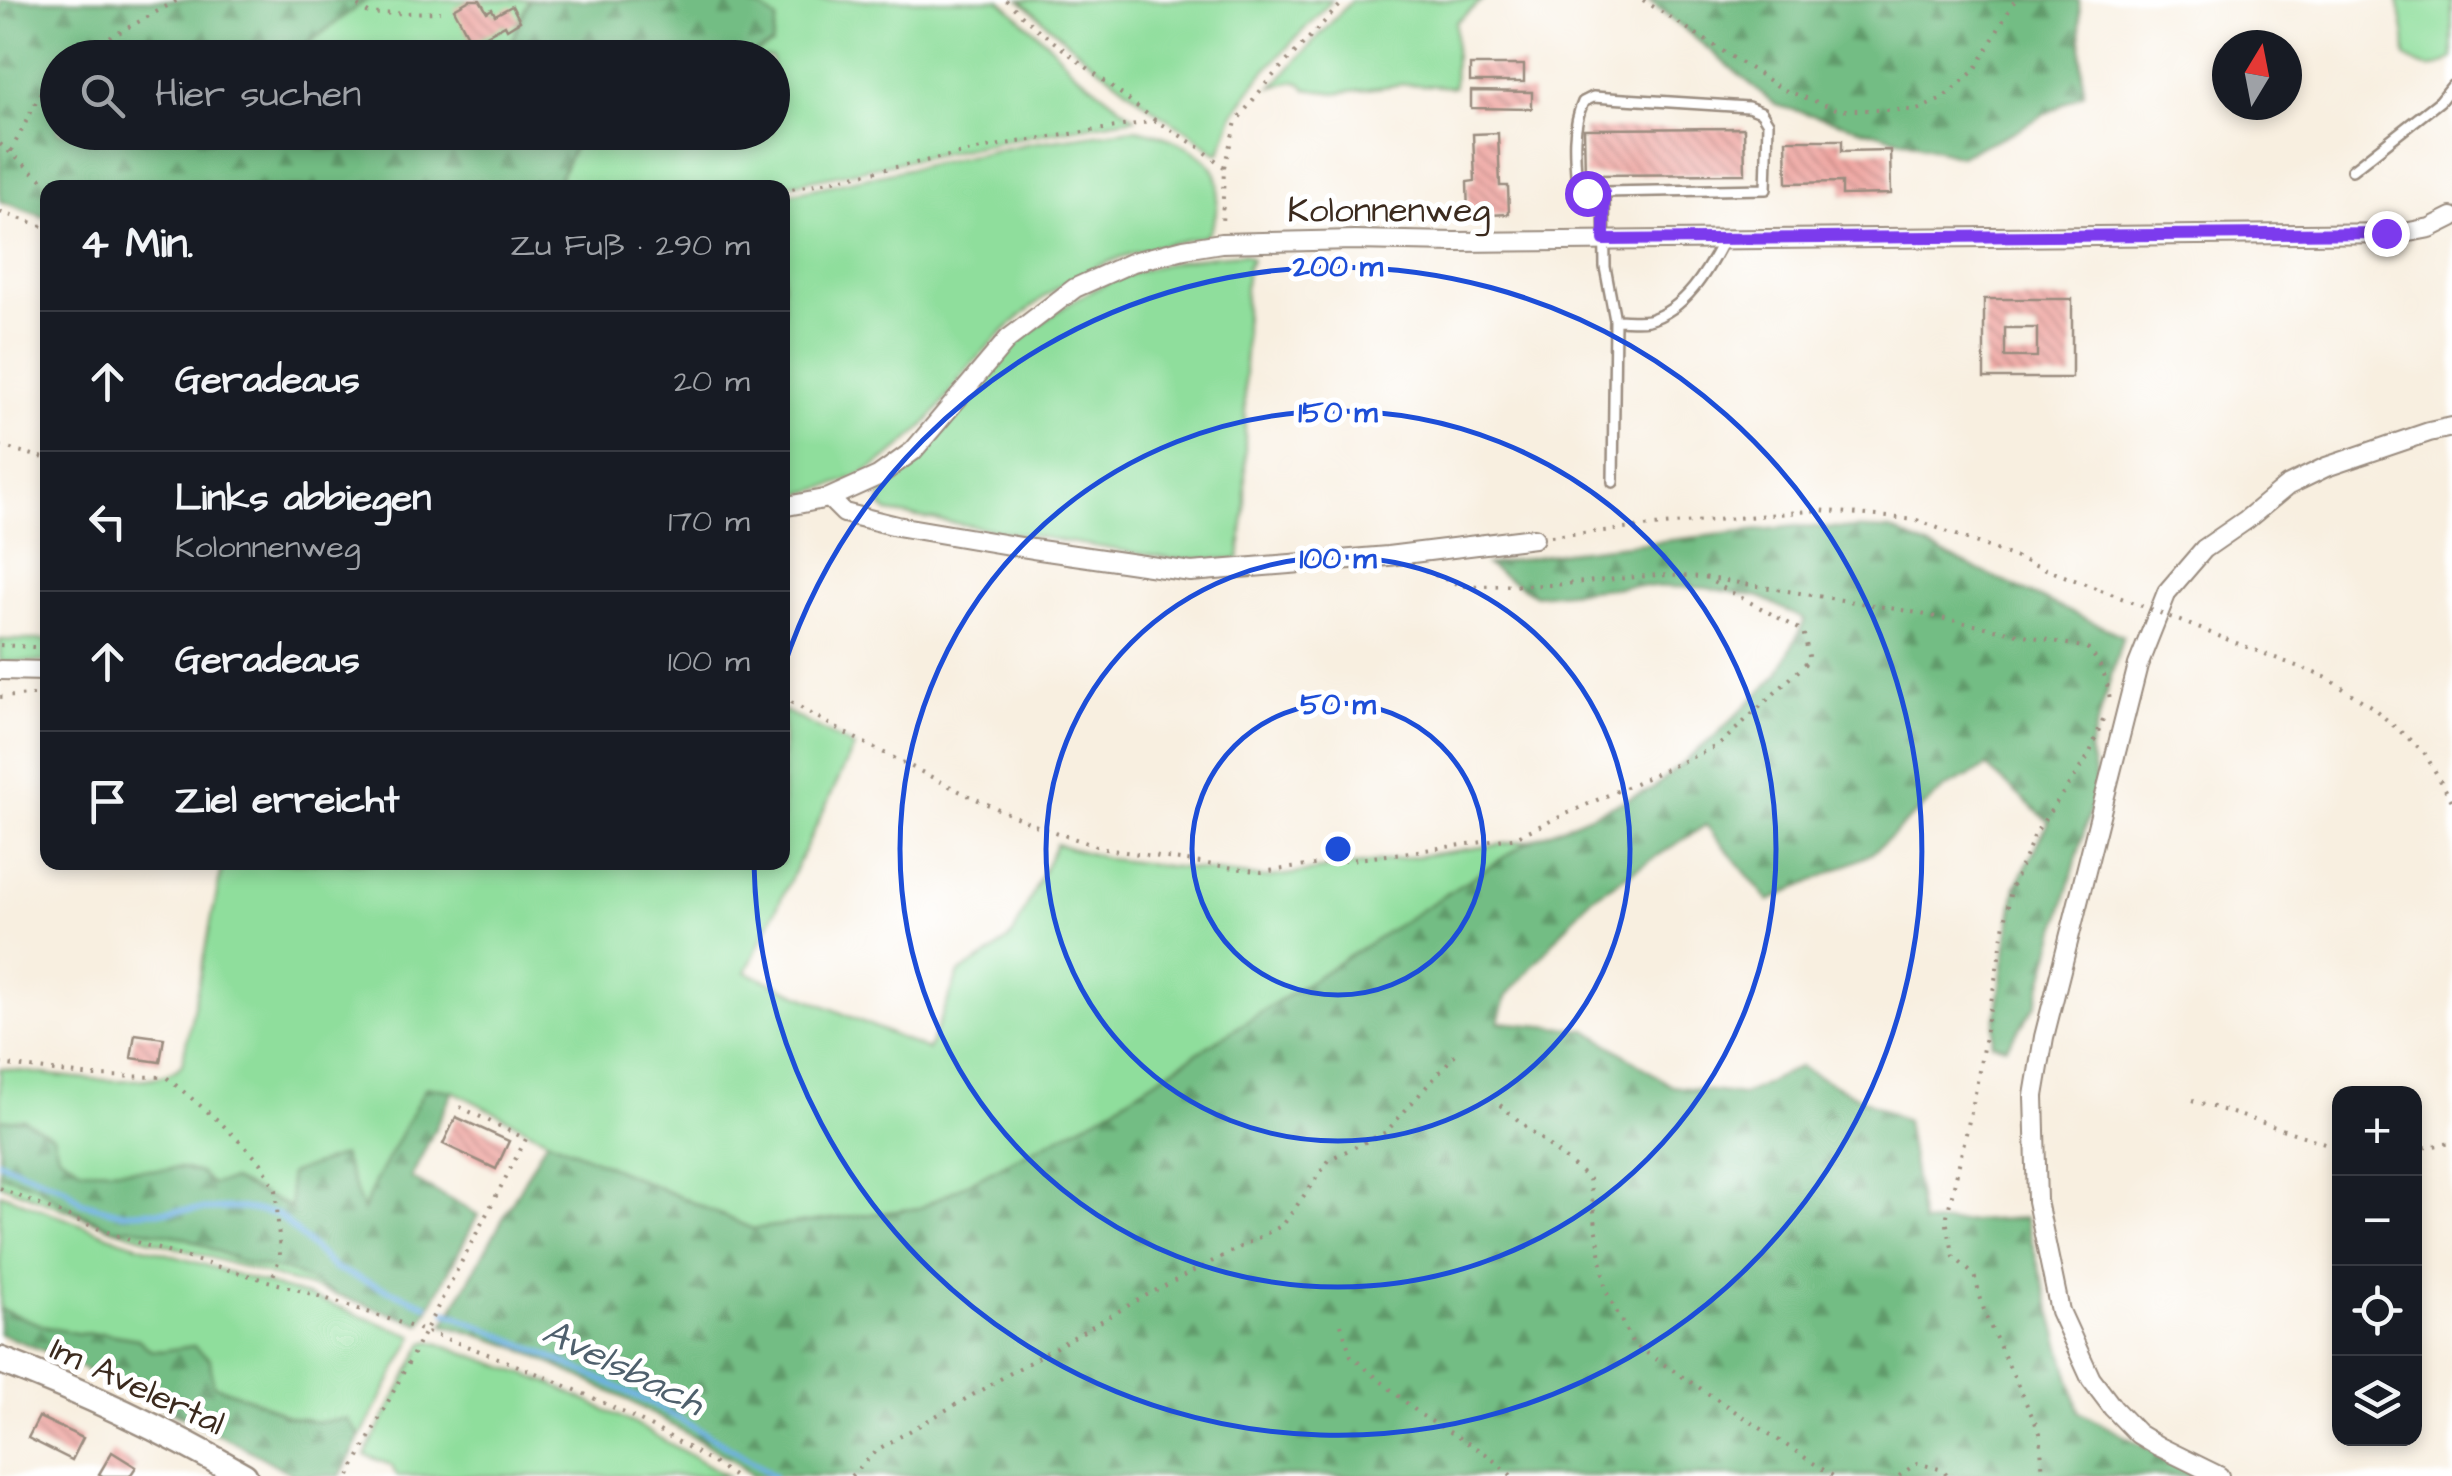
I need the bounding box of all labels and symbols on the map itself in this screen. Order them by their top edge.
north arrow [2212,30,2302,120]
route start [1565,171,1611,217]
street label: Kolonnenweg [1288,186,1490,237]
route end [2364,211,2410,257]
text: 200 m [1292,246,1384,288]
text: 150 m [1298,392,1378,434]
text: 100 m [1299,538,1377,580]
text: 50 m [1300,684,1376,726]
centre of rings [1320,831,1356,867]
water label: Avelsbach [534,1306,714,1430]
street label: Im Avelertal [42,1325,233,1448]

